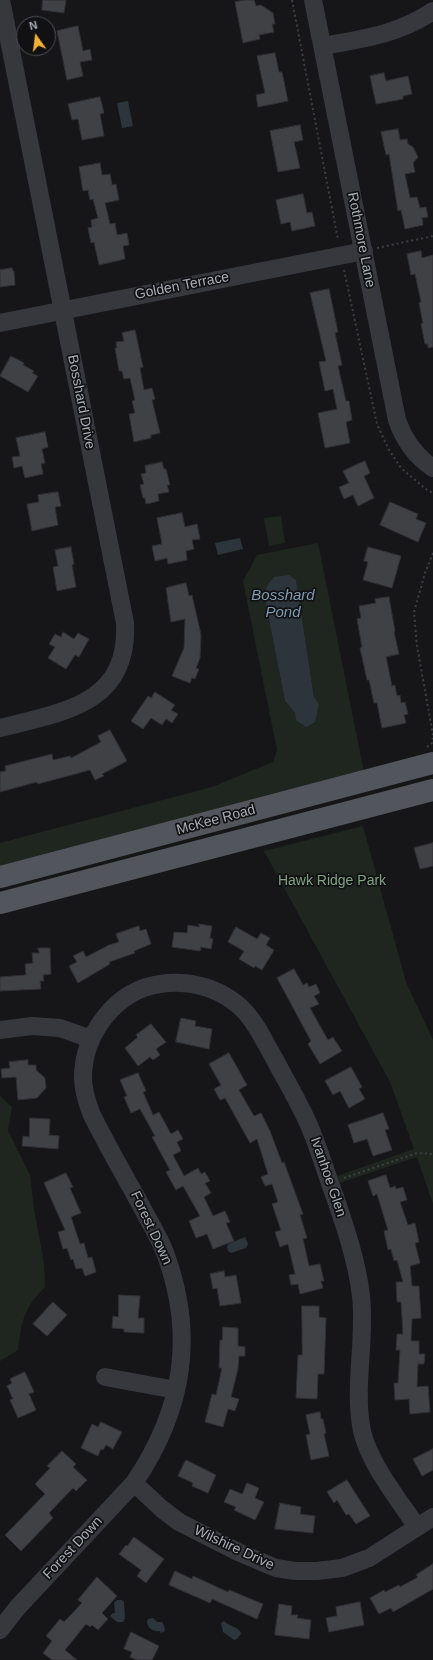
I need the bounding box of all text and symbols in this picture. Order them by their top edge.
north arrow [16,16,56,56]
text: N [28,19,39,32]
street label: Rothmore Lane [344,191,378,289]
street label: Golden Terrace [133,269,231,303]
street label: Bosshard Drive [64,353,98,451]
water label: Bosshard Pond [251,587,315,622]
street label: McKee Road [175,801,257,839]
park label: Hawk Ridge Park [278,873,386,889]
street label: Ivanhoe Glen [307,1135,349,1219]
street label: Forest Down [127,1188,175,1268]
street label: Forest Down [40,1513,106,1583]
street label: Wilshire Drive [191,1522,277,1574]

